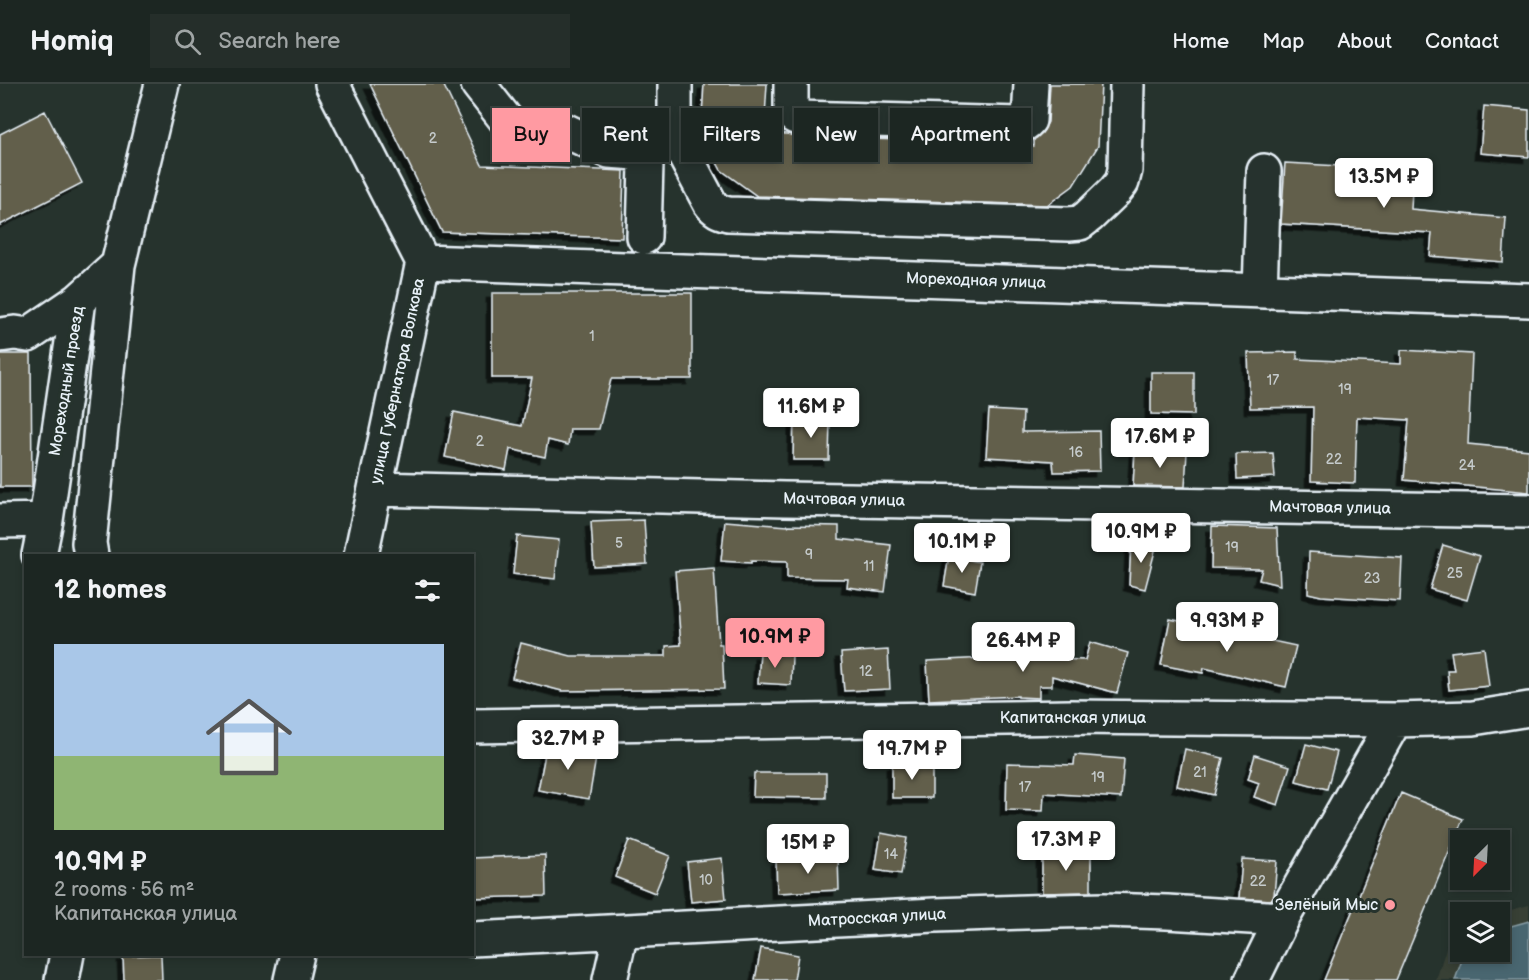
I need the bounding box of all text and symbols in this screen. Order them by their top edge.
search box [150,14,570,68]
text: Homiq [30,25,114,58]
icon: search [171,25,204,58]
text: Search here [219,28,340,55]
text: Home [1172,29,1229,54]
text: Map [1262,29,1304,54]
text: About [1337,29,1392,54]
text: Contact [1425,29,1499,54]
chip: Buy [492,108,570,162]
chip: Rent [582,108,669,162]
chip: Filters [681,108,782,162]
chip: New [794,108,878,162]
chip: Apartment [890,108,1031,162]
house number: 2 [429,130,438,147]
pin: 13.5M ₽ [1329,158,1439,209]
text: 13.5M ₽ [1349,165,1419,189]
street label: Мореходная улица [906,269,1047,293]
street label: улица Губернатора Волкова [367,276,429,486]
street label: Мореходный проезд [46,305,88,457]
house number: 1 [589,328,595,345]
house number: 17 [1267,372,1279,389]
house number: 19 [1338,381,1352,398]
pin: 11.6M ₽ [756,388,866,439]
text: 11.6M ₽ [777,395,845,419]
pin: 17.6M ₽ [1105,418,1215,469]
text: 17.6M ₽ [1125,425,1195,449]
house number: 2 [476,433,485,450]
house number: 16 [1069,444,1083,461]
house number: 22 [1326,451,1343,468]
house number: 24 [1459,457,1476,474]
street label: Мачтовая улица [783,489,906,511]
street label: Мачтовая улица [1269,497,1392,519]
pin: 10.9M ₽ [1086,513,1196,564]
text: 10.9M ₽ [1105,520,1177,544]
pin: 10.1M ₽ [907,523,1017,574]
text: 10.1M ₽ [928,530,996,554]
house number: 5 [615,535,623,552]
house number: 19 [1225,539,1239,556]
house number: 9 [805,546,813,563]
house number: 11 [864,558,874,575]
house number: 25 [1447,565,1463,582]
house number: 23 [1364,570,1380,587]
icon: filters [411,574,444,607]
text: 12 homes [54,575,166,606]
pin: 9.93M ₽ [1172,602,1282,653]
text: 9.93M ₽ [1190,609,1264,633]
pin: 10.9M ₽ [720,618,830,669]
pin: 26.4M ₽ [968,622,1078,673]
text: 10.9M ₽ [739,625,811,649]
text: 26.4M ₽ [986,629,1060,653]
house number: 12 [859,663,874,680]
icon: home [195,683,303,791]
street label: Капитанская улица [1000,709,1147,728]
pin: 32.7M ₽ [513,720,623,771]
text: 32.7M ₽ [531,727,605,751]
pin: 19.7M ₽ [857,730,967,781]
text: 19.7M ₽ [877,737,947,761]
house number: 21 [1193,764,1207,781]
house number: 19 [1091,769,1105,786]
house number: 17 [1019,779,1031,796]
pin: 17.3M ₽ [1011,821,1121,872]
pin: 15M ₽ [766,824,850,875]
text: 17.3M ₽ [1031,828,1101,852]
north arrow [1450,830,1510,890]
map controls [1450,830,1510,962]
text: 15M ₽ [781,831,835,855]
house number: 14 [884,846,898,863]
text: 10.9M ₽ [54,847,147,878]
house number: 10 [699,872,713,889]
house number: 22 [1250,873,1267,890]
text: 2 rooms · 56 m² [54,878,194,902]
place label: Зелёный Мыс [1275,896,1378,915]
marker: Зелёный Мыс [1383,898,1397,912]
text: Капитанская улица [54,902,237,926]
button: layers [1450,902,1510,962]
street label: Матросская улица [807,905,947,931]

